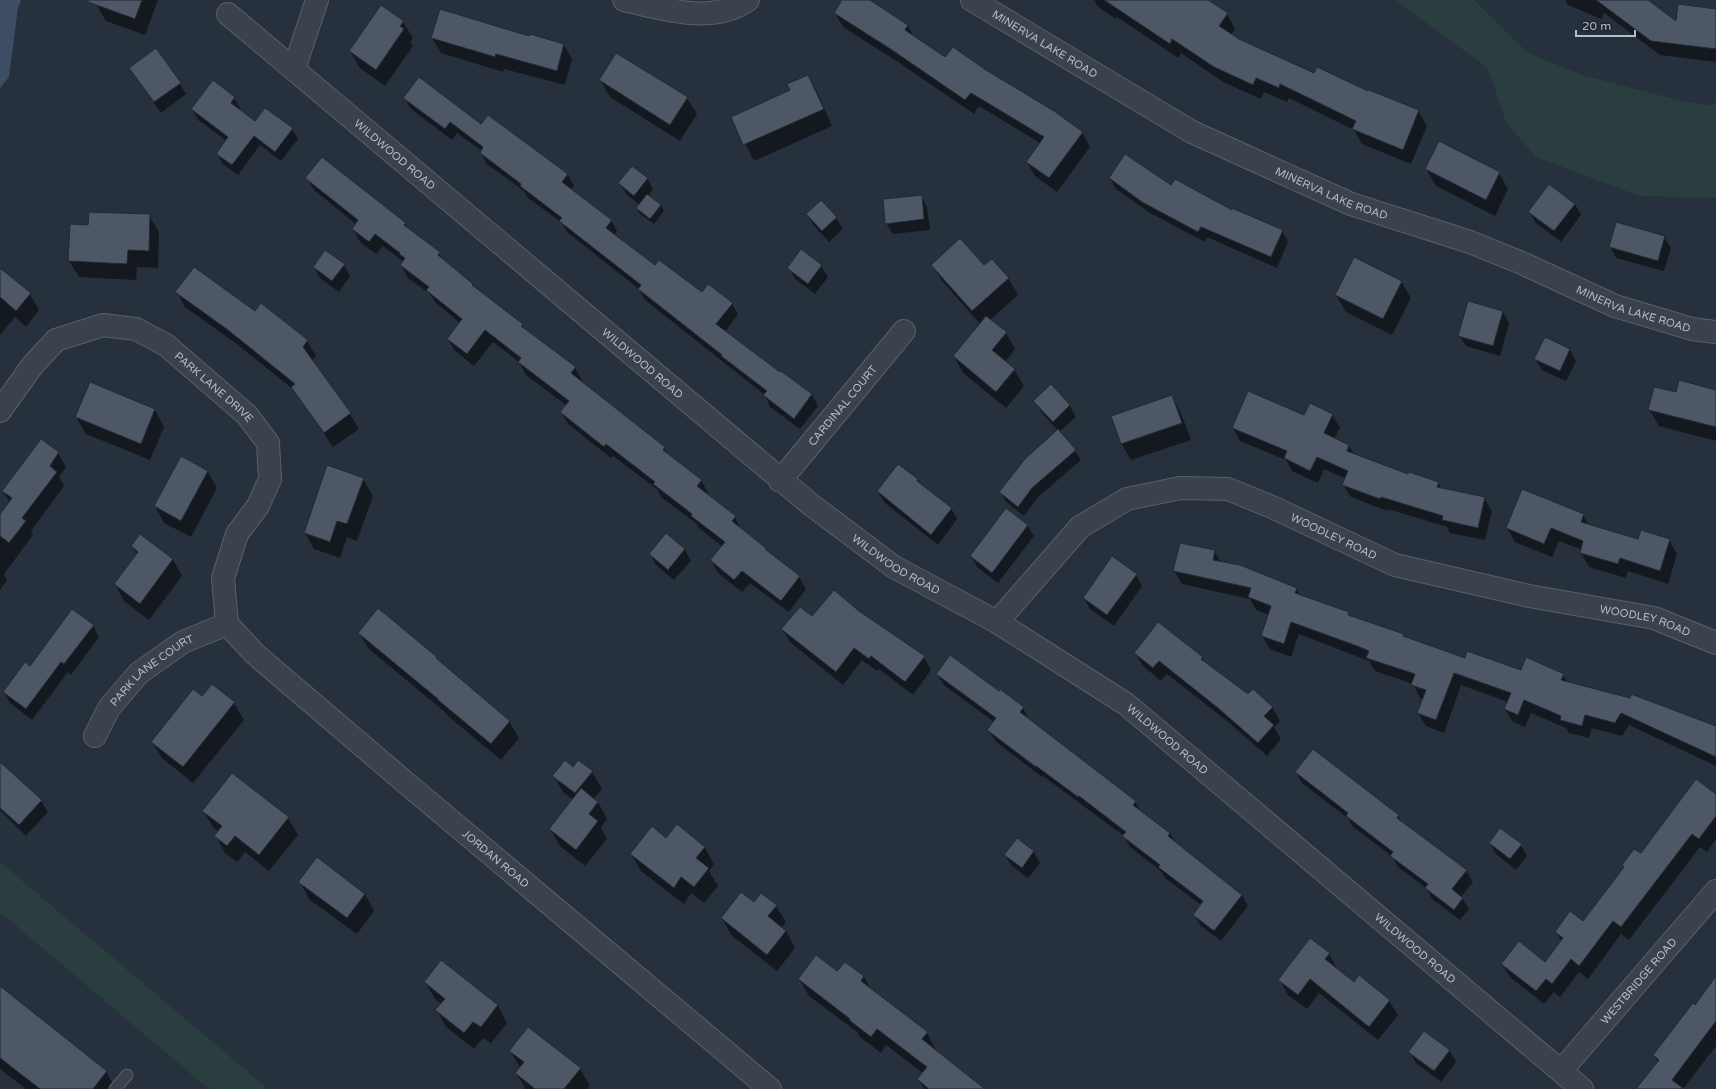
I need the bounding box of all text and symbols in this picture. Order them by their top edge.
street label: MINERVA LAKE ROAD [990,8,1100,81]
scale bar [1576,12,1635,38]
text: 20 m [1582,19,1611,33]
street label: WILDWOOD ROAD [351,117,438,193]
street label: MINERVA LAKE ROAD [1273,165,1389,222]
street label: MINERVA LAKE ROAD [1574,283,1692,335]
street label: WILDWOOD ROAD [599,326,686,401]
street label: PARK LANE DRIVE [172,349,256,425]
street label: CARDINAL COURT [806,363,880,449]
street label: WOODLEY ROAD [1289,511,1379,563]
street label: WILDWOOD ROAD [849,532,942,597]
street label: WOODLEY ROAD [1599,603,1692,639]
street label: PARK LANE COURT [108,632,196,709]
street label: WILDWOOD ROAD [1124,702,1211,777]
street label: JORDAN ROAD [460,827,531,891]
street label: WILDWOOD ROAD [1372,911,1458,987]
street label: WESTBRIDGE ROAD [1598,935,1680,1027]

